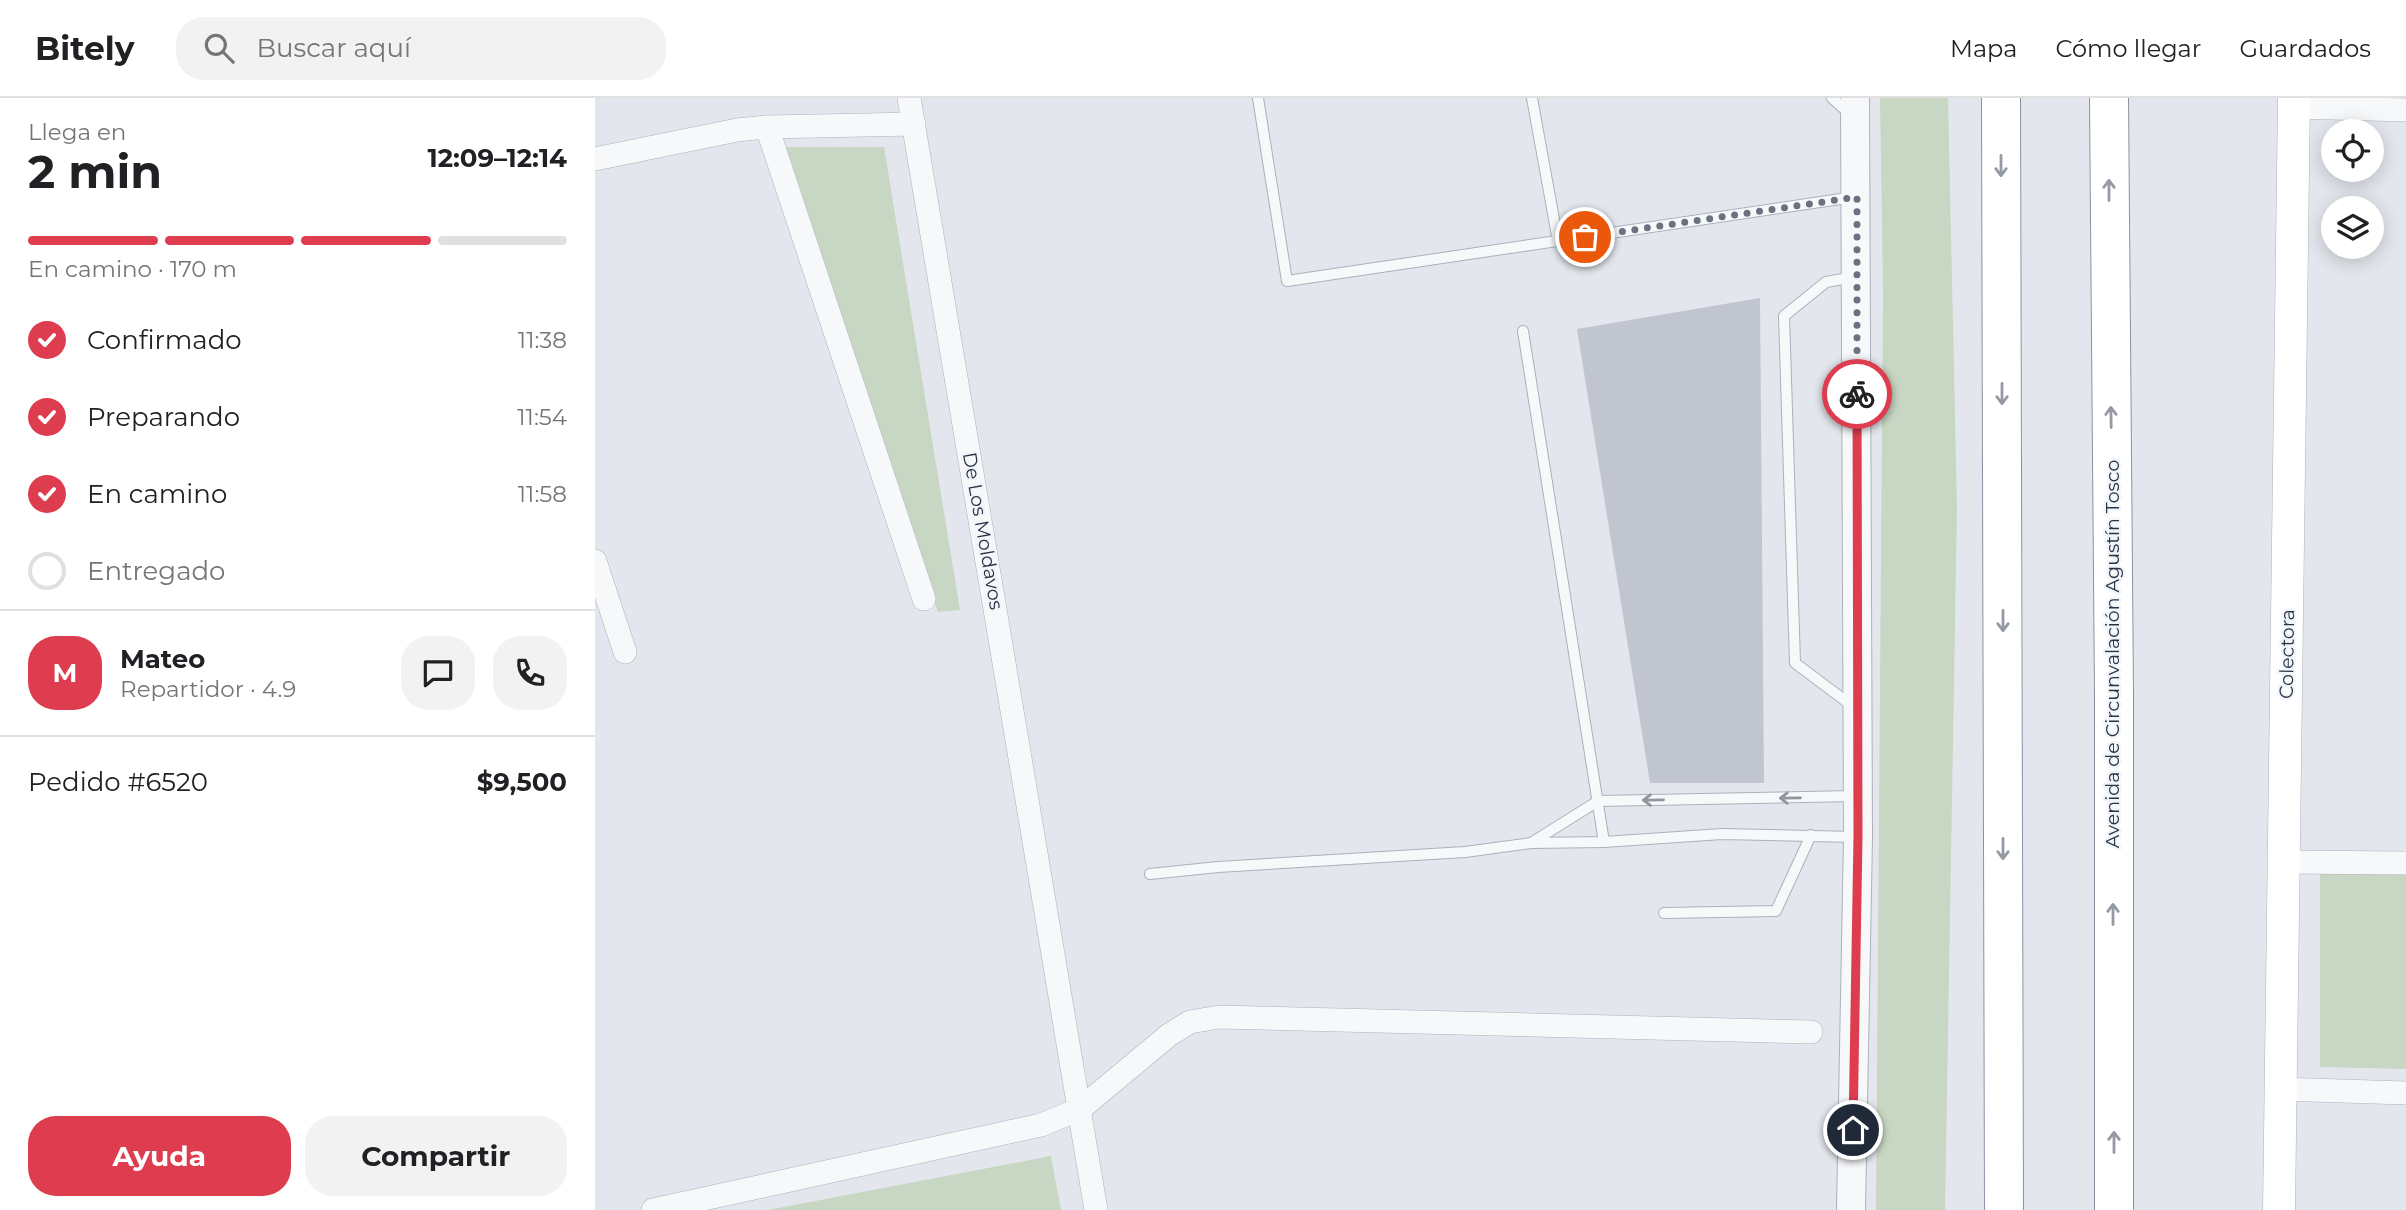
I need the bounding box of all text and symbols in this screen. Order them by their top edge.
search box [176,17,666,80]
text: Bitely [35,28,134,68]
icon: search [200,29,238,67]
text: Buscar aquí [256,32,411,64]
text: Mapa [1950,34,2017,63]
text: Cómo llegar [2055,34,2201,63]
text: Guardados [2239,34,2371,63]
text: Llega en [28,118,126,146]
map controls [2321,119,2384,259]
button: locate [2321,119,2384,182]
text: 12:09–12:14 [427,142,567,174]
text: 2 min [28,143,162,200]
one-way arrow [1994,154,2008,177]
one-way arrow [2102,179,2116,202]
button: layers [2321,196,2384,259]
pin [1555,207,1615,267]
icon: bag [1566,218,1604,256]
text: En camino · 170 m [28,255,237,283]
icon: check [28,321,66,359]
text: Confirmado [87,324,242,356]
text: 11:38 [518,326,567,354]
courier [1822,359,1892,429]
icon: bike [1838,375,1876,413]
one-way arrow [1995,382,2008,405]
icon: check [28,398,66,436]
text: Preparando [87,401,240,433]
text: 11:54 [517,403,567,431]
one-way arrow [2104,406,2118,429]
street label: De Los Moldavos [958,450,1008,612]
street label: Avenida de Circunvalación Agustín Tosco [2101,460,2124,848]
icon: check [28,475,66,513]
text: En camino [87,478,227,510]
text: 11:58 [518,480,567,508]
text: Entregado [87,555,225,587]
one-way arrow [1996,609,2010,632]
street label: Colectora [2275,609,2299,699]
button: chat [401,636,475,710]
button: phone [493,636,567,710]
text: Mateo [120,643,205,675]
text: M [53,657,77,689]
text: Repartidor · 4.9 [120,675,296,703]
text: Pedido #6520 [28,766,208,798]
text: $9,500 [477,766,567,798]
one-way arrow [1779,791,1802,804]
one-way arrow [1641,793,1664,807]
one-way arrow [1996,837,2010,860]
one-way arrow [2106,903,2120,926]
pin [1823,1100,1883,1160]
icon: home [1834,1111,1872,1149]
button: Ayuda [28,1116,291,1196]
button: Compartir [305,1116,567,1196]
one-way arrow [2107,1131,2121,1154]

